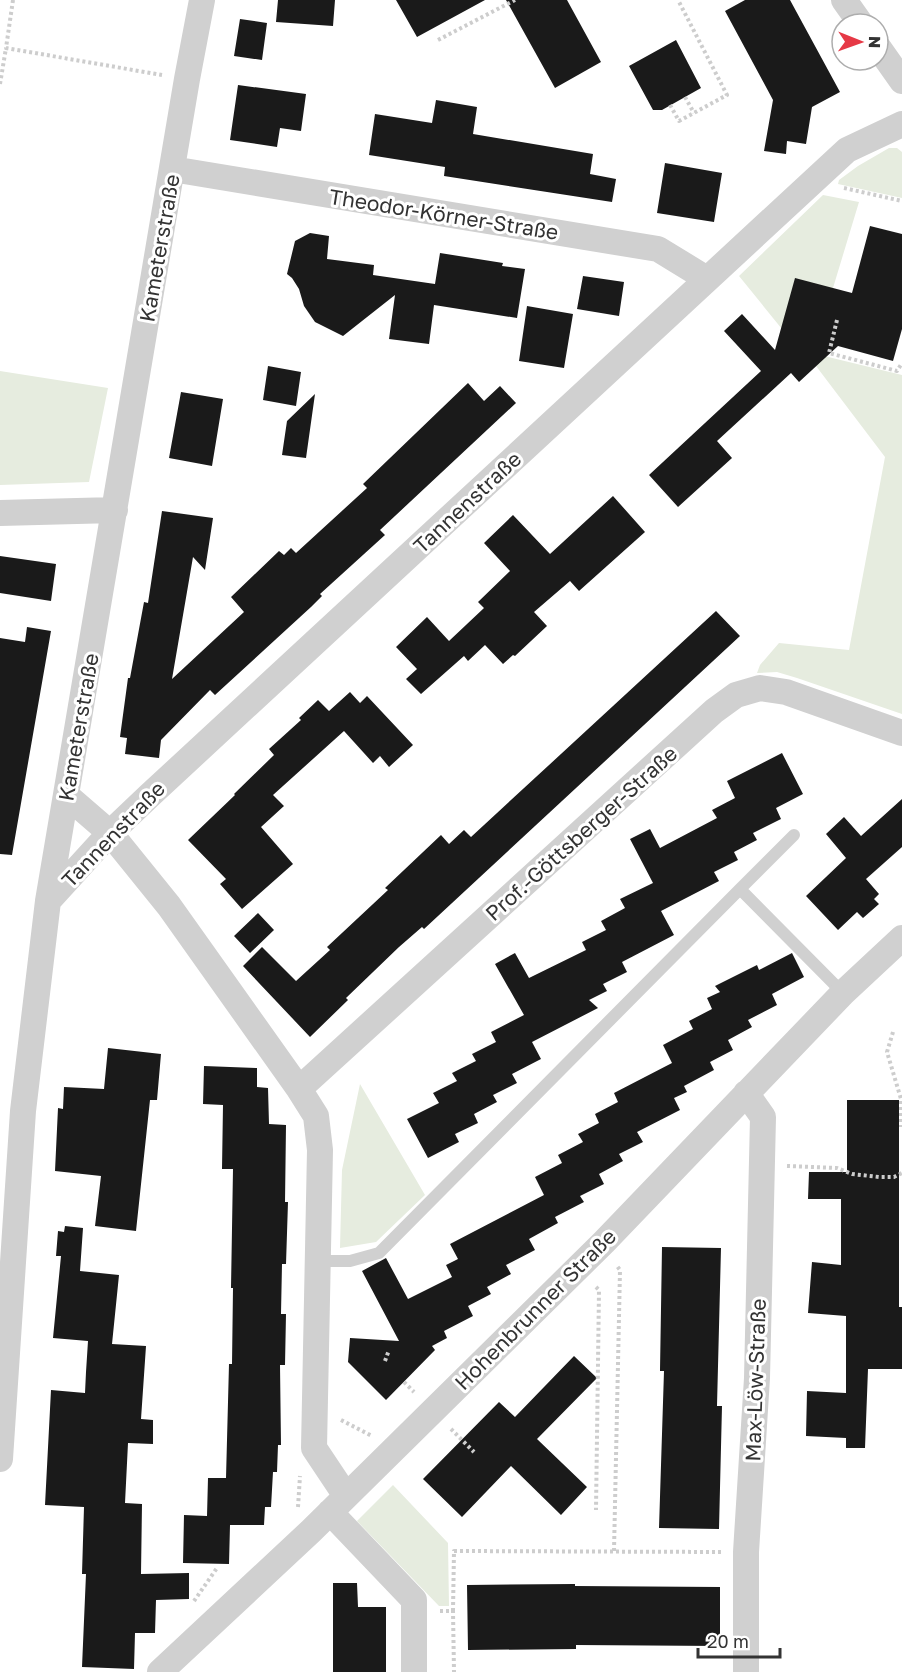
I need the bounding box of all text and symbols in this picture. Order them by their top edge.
north arrow [830,12,890,72]
text: N [865,36,885,49]
street label: Kameterstraße [133,172,185,324]
street label: Theodor-Körner-Straße [328,183,560,245]
street label: Tannenstraße [408,446,526,558]
street label: Kameterstraße [52,651,104,803]
street label: Prof.-Göttsberger-Straße [480,740,682,926]
street label: Tannenstraße [56,775,170,893]
street label: Hohenbrunner Straße [449,1223,621,1395]
street label: Max-Löw-Straße [739,1298,771,1462]
scale bar [698,1621,780,1659]
text: 20 m [707,1630,749,1652]

